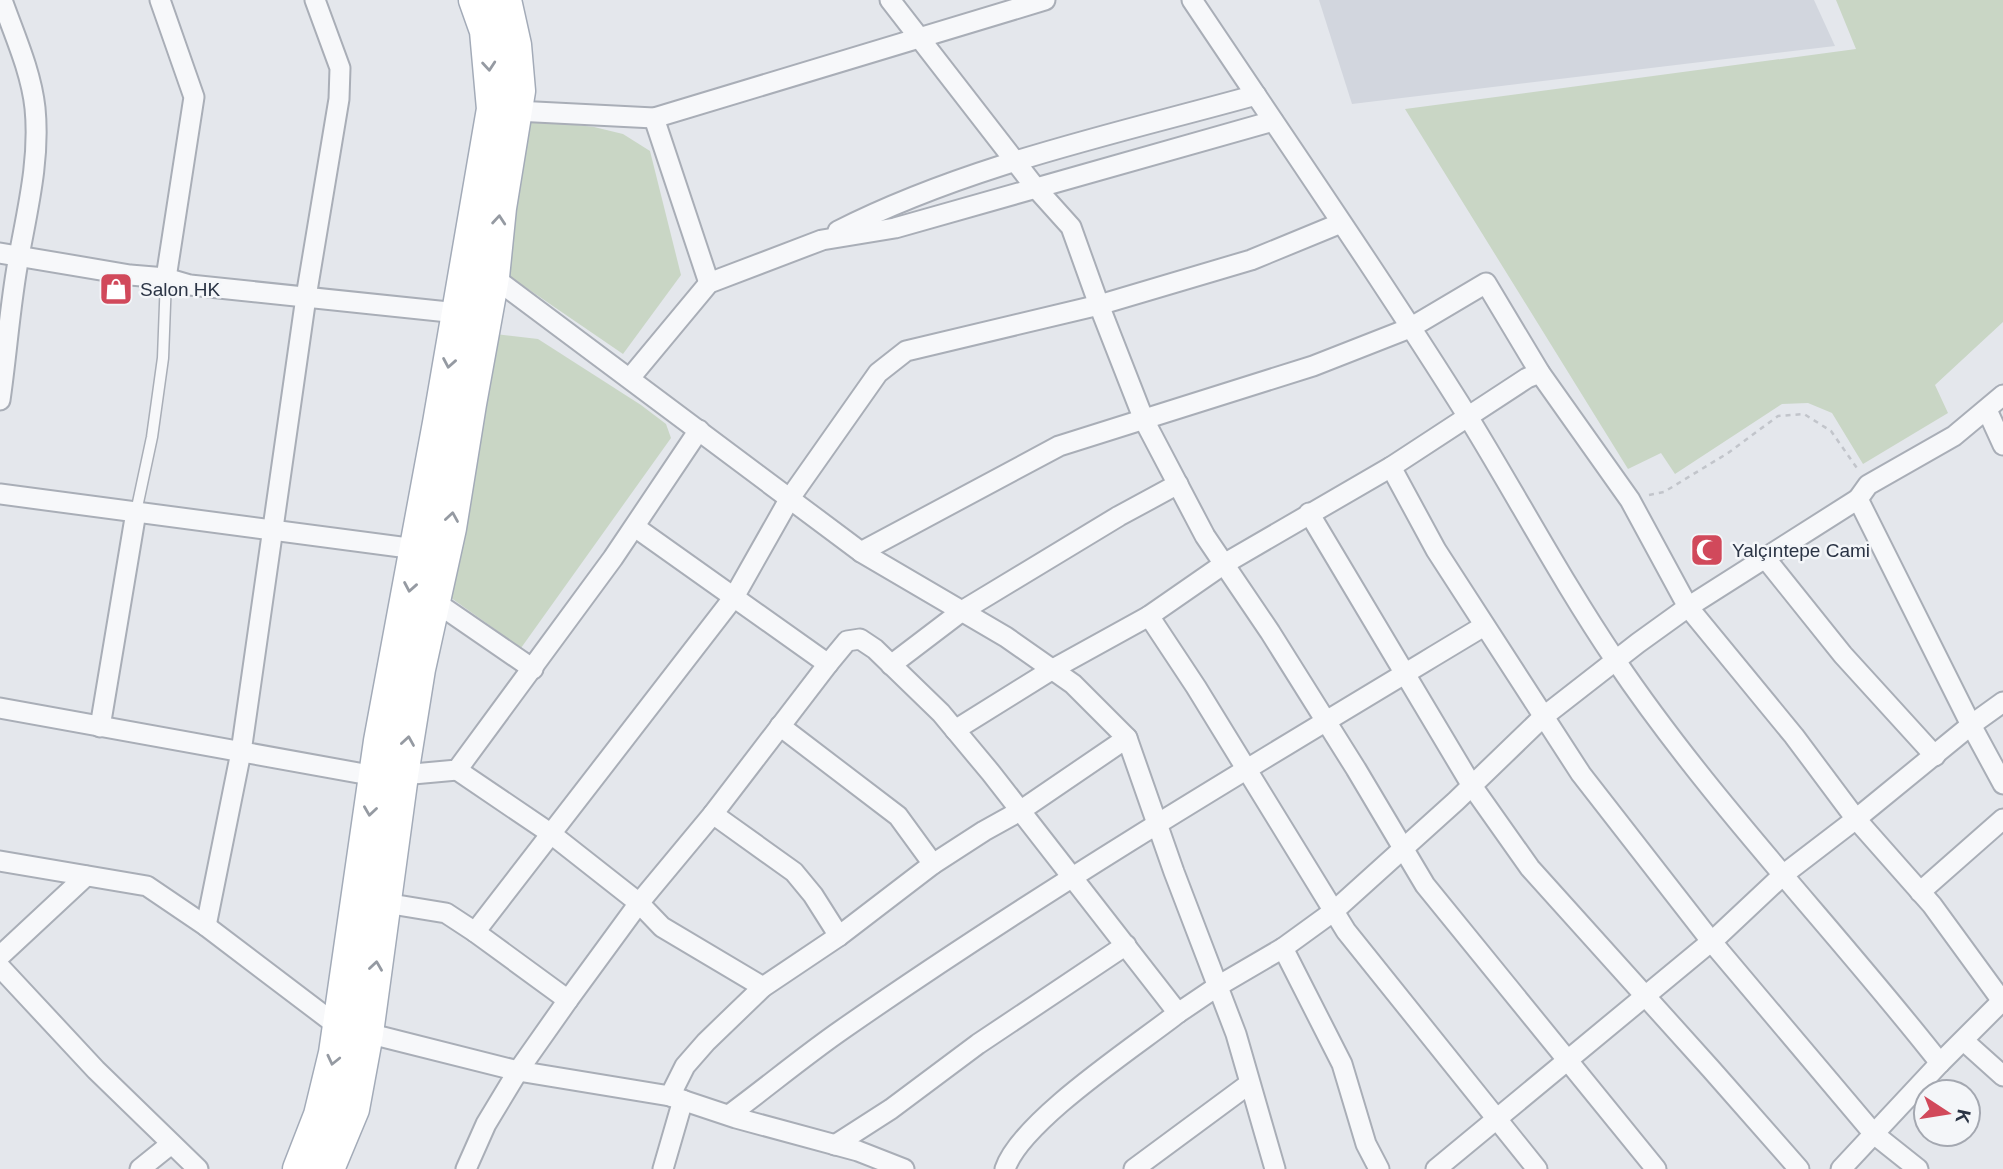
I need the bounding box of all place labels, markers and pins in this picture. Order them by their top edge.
shop icon: Salon HK [97,270,135,308]
place label: Salon HK [140,279,221,300]
mosque icon: Yalçıntepe Cami [1688,531,1726,569]
place label: Yalçıntepe Cami [1732,540,1870,561]

